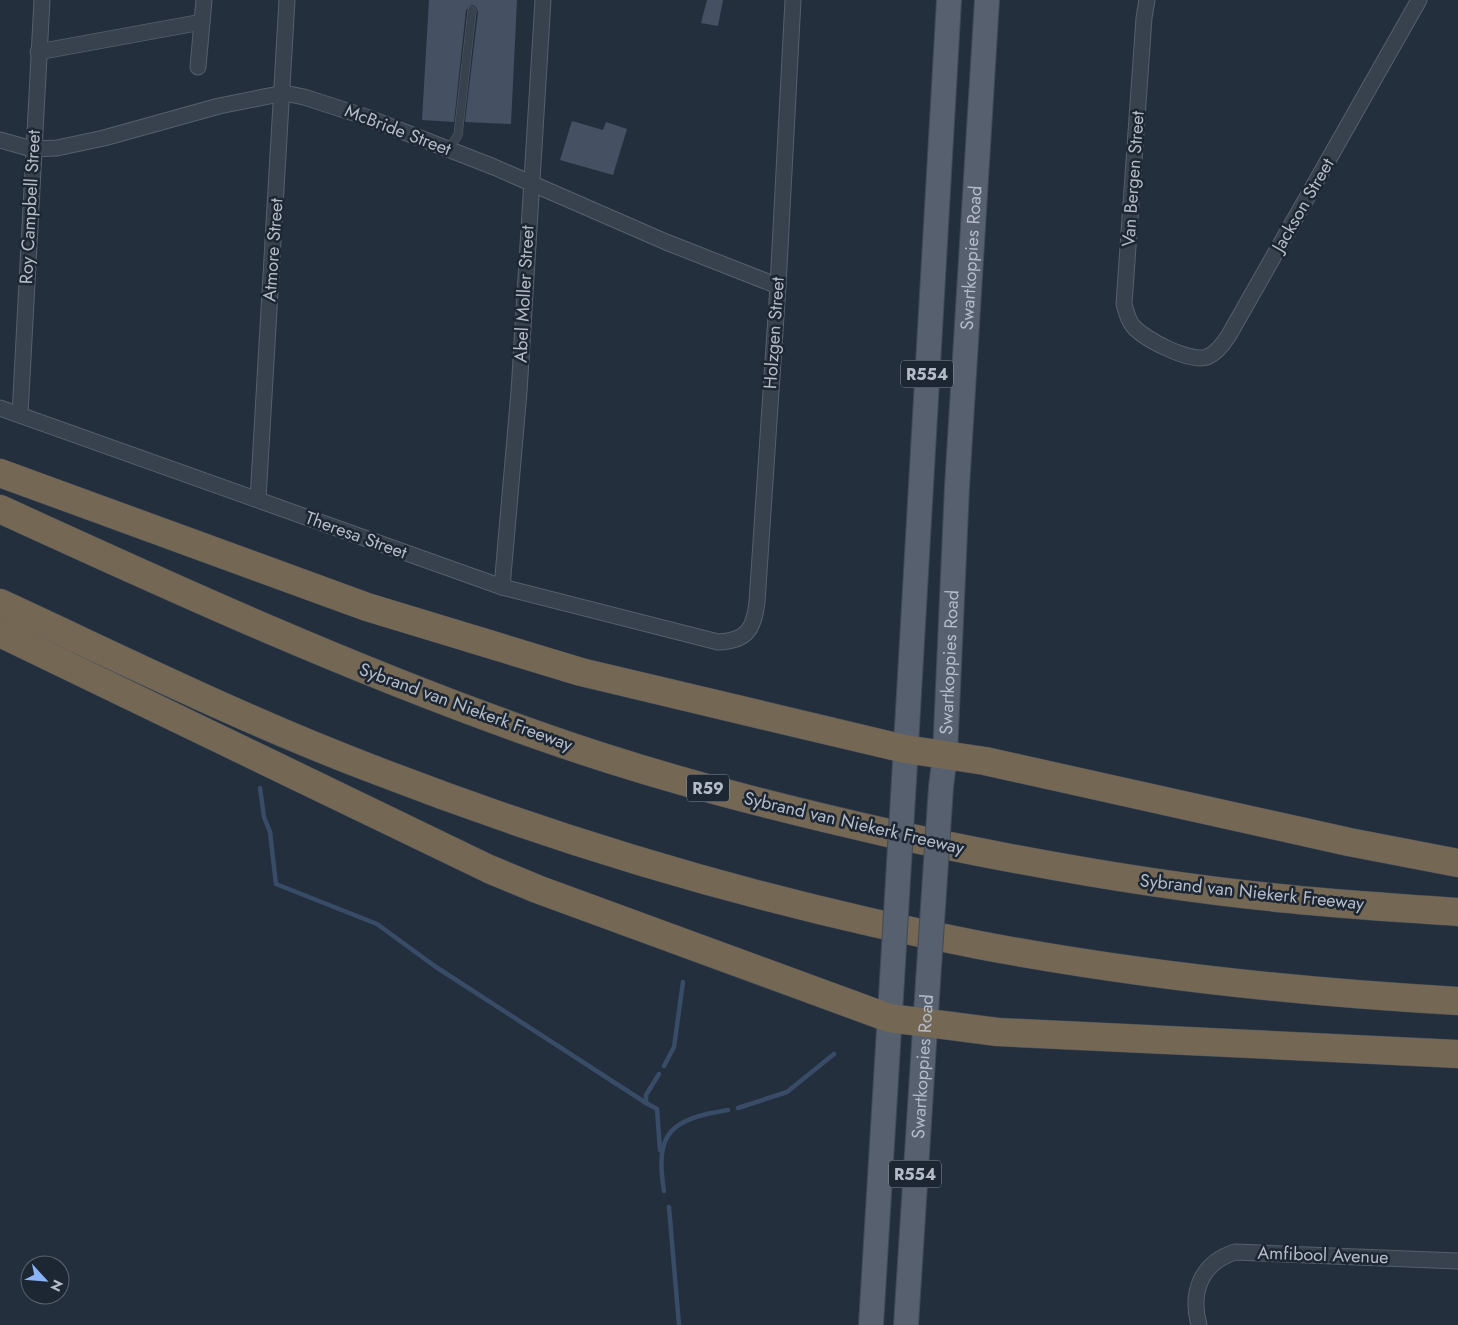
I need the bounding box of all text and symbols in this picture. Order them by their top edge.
street label: McBride Street [341,98,456,162]
street label: Van Bergen Street [1115,110,1151,248]
street label: Roy Campbell Street [13,129,47,285]
street label: Jackson Street [1265,153,1341,258]
street label: Swartkoppies Road [954,185,989,331]
street label: Atmore Street [256,197,290,303]
street label: Abel Moller Street [507,224,541,363]
street label: Holzgen Street [757,275,791,390]
road number: R554 [901,360,953,388]
street label: Theresa Street [302,505,411,566]
street label: Swartkoppies Road [933,589,965,735]
street label: Sybrand van Niekerk Freeway [356,656,576,758]
road number: R59 [687,774,729,801]
street label: Sybrand van Niekerk Freeway [741,785,967,861]
street label: Sybrand van Niekerk Freeway [1139,867,1365,917]
street label: Swartkoppies Road [905,993,940,1140]
road number: R554 [889,1160,941,1188]
street label: Amfibool Avenue [1257,1240,1389,1270]
north arrow [20,1255,70,1305]
text: N [45,1276,68,1295]

